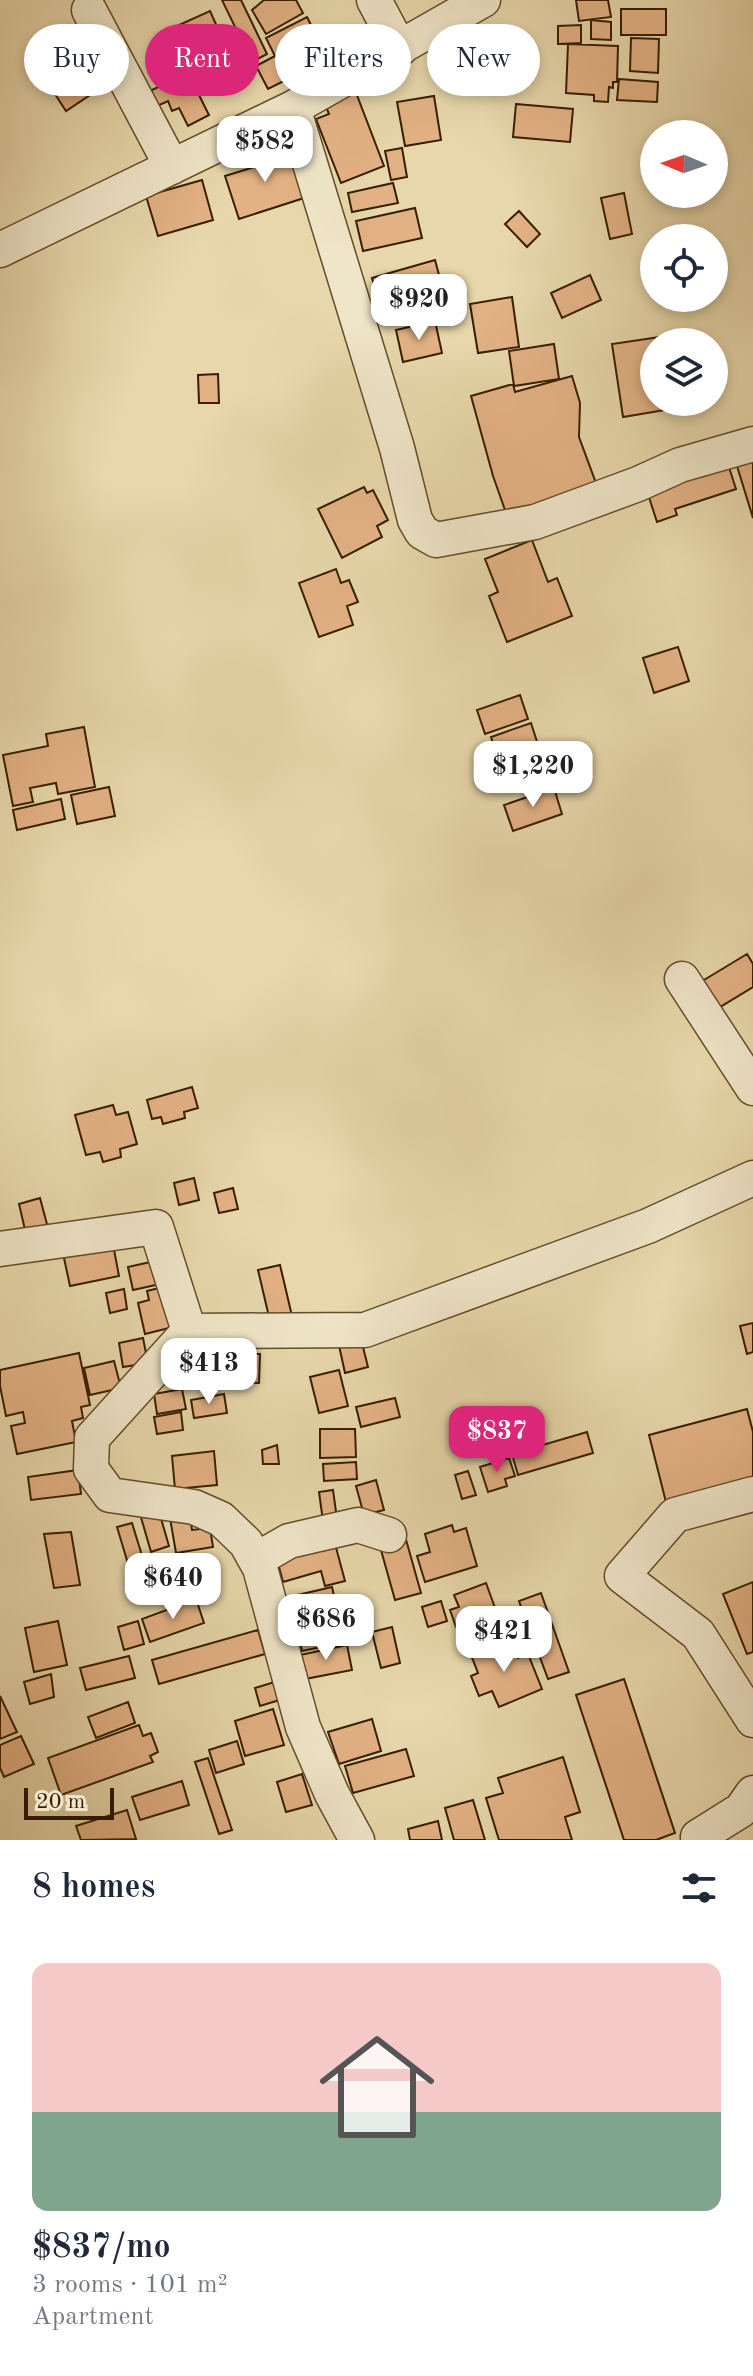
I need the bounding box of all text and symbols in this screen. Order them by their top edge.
chip: Buy [24,24,129,96]
chip: Rent [145,24,259,96]
chip: Filters [275,24,411,96]
chip: New [427,24,540,96]
pin: $582 [218,116,312,184]
north arrow [640,120,728,208]
map controls [640,120,728,416]
text: $582 [235,129,295,155]
button: locate [640,224,728,312]
pin: $920 [372,274,466,342]
text: $920 [389,287,449,313]
button: layers [640,328,728,416]
pin: $1,220 [468,741,598,809]
text: $1,220 [492,754,574,780]
pin: $413 [162,1338,256,1406]
text: $413 [179,1351,239,1377]
pin: $837 [450,1406,544,1474]
text: $837 [467,1419,527,1445]
pin: $640 [126,1553,220,1621]
text: $640 [143,1566,203,1592]
pin: $686 [279,1594,373,1662]
pin: $421 [457,1606,551,1674]
text: $686 [296,1607,356,1633]
text: $421 [474,1619,534,1645]
scale bar [24,1784,114,1820]
text: 20 m [36,1791,85,1813]
icon: filters [677,1866,721,1910]
text: 8 homes [32,1871,155,1905]
icon: home [305,2015,449,2159]
text: $837/mo [32,2231,171,2265]
text: 3 rooms · 101 m² [32,2272,228,2298]
text: Apartment [32,2304,154,2330]

